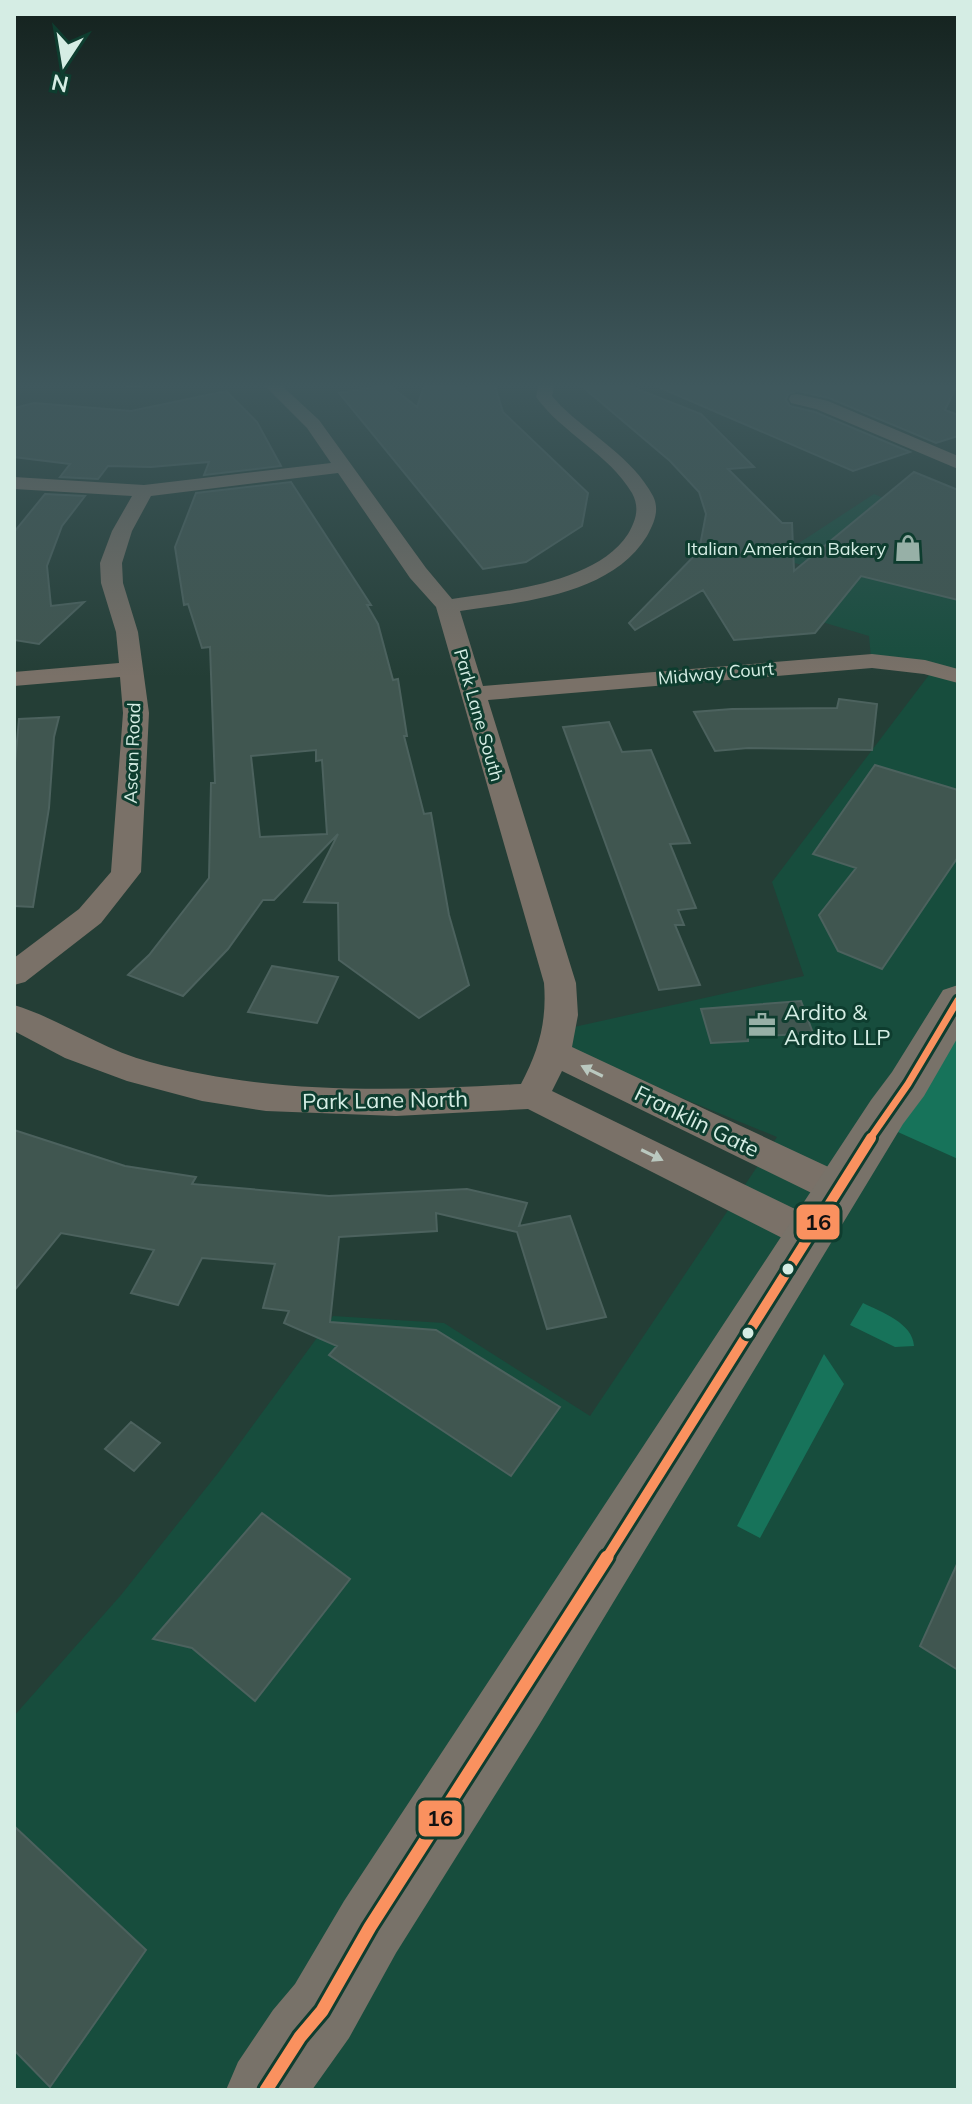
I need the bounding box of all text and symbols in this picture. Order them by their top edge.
north arrow [24,24,104,104]
text: N [49,68,71,99]
shop icon: Italian American Bakery [893,533,923,563]
place label: Italian American Bakery [687,537,886,560]
street label: Park Lane South [449,646,509,784]
street label: Midway Court [657,656,775,690]
street label: Ascan Road [119,702,145,804]
place label: Ardito & Ardito LLP [784,998,891,1051]
office icon: Ardito & Ardito LLP [747,1010,777,1040]
one-way arrow [580,1064,603,1078]
street label: Franklin Gate [630,1079,764,1163]
street label: Park Lane North [302,1085,468,1115]
one-way arrow [640,1149,663,1162]
line badge: 16 [795,1203,841,1241]
text: 16 [805,1208,831,1236]
unlabelled marker [780,1261,796,1277]
unlabelled marker [740,1325,756,1341]
line badge: 16 [417,1799,463,1838]
text: 16 [427,1804,453,1832]

